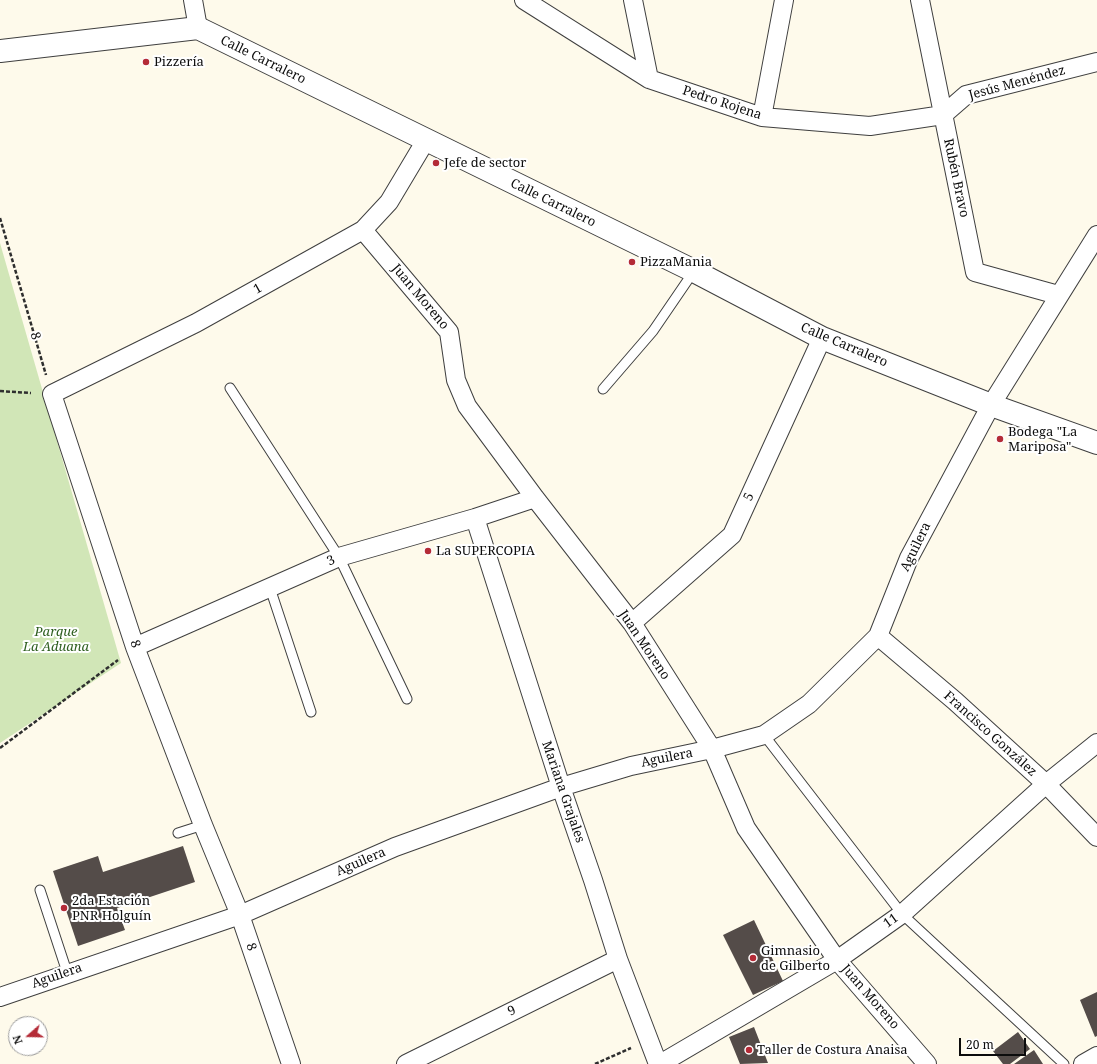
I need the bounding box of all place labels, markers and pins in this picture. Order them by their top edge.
place label: Pizzería [154,54,204,70]
marker: Pizzería [141,57,151,67]
place label: Jefe de sector [444,155,526,171]
marker: Jefe de sector [431,158,441,168]
place label: PizzaMania [640,254,712,270]
marker: PizzaMania [627,257,637,267]
place label: Bodega "La Mariposa" [1008,424,1077,455]
marker: Bodega "La Mariposa" [995,434,1005,444]
place label: La SUPERCOPIA [436,543,535,559]
marker: La SUPERCOPIA [423,546,433,556]
place label: 2da Estación PNR Holguín [72,893,151,924]
marker: 2da Estación PNR Holguín [59,903,69,913]
place label: Gimnasio de Gilberto [761,943,830,974]
marker: Gimnasio de Gilberto [748,953,758,963]
place label: Taller de Costura Anaisa [757,1042,908,1058]
marker: Taller de Costura Anaisa [744,1045,754,1055]

